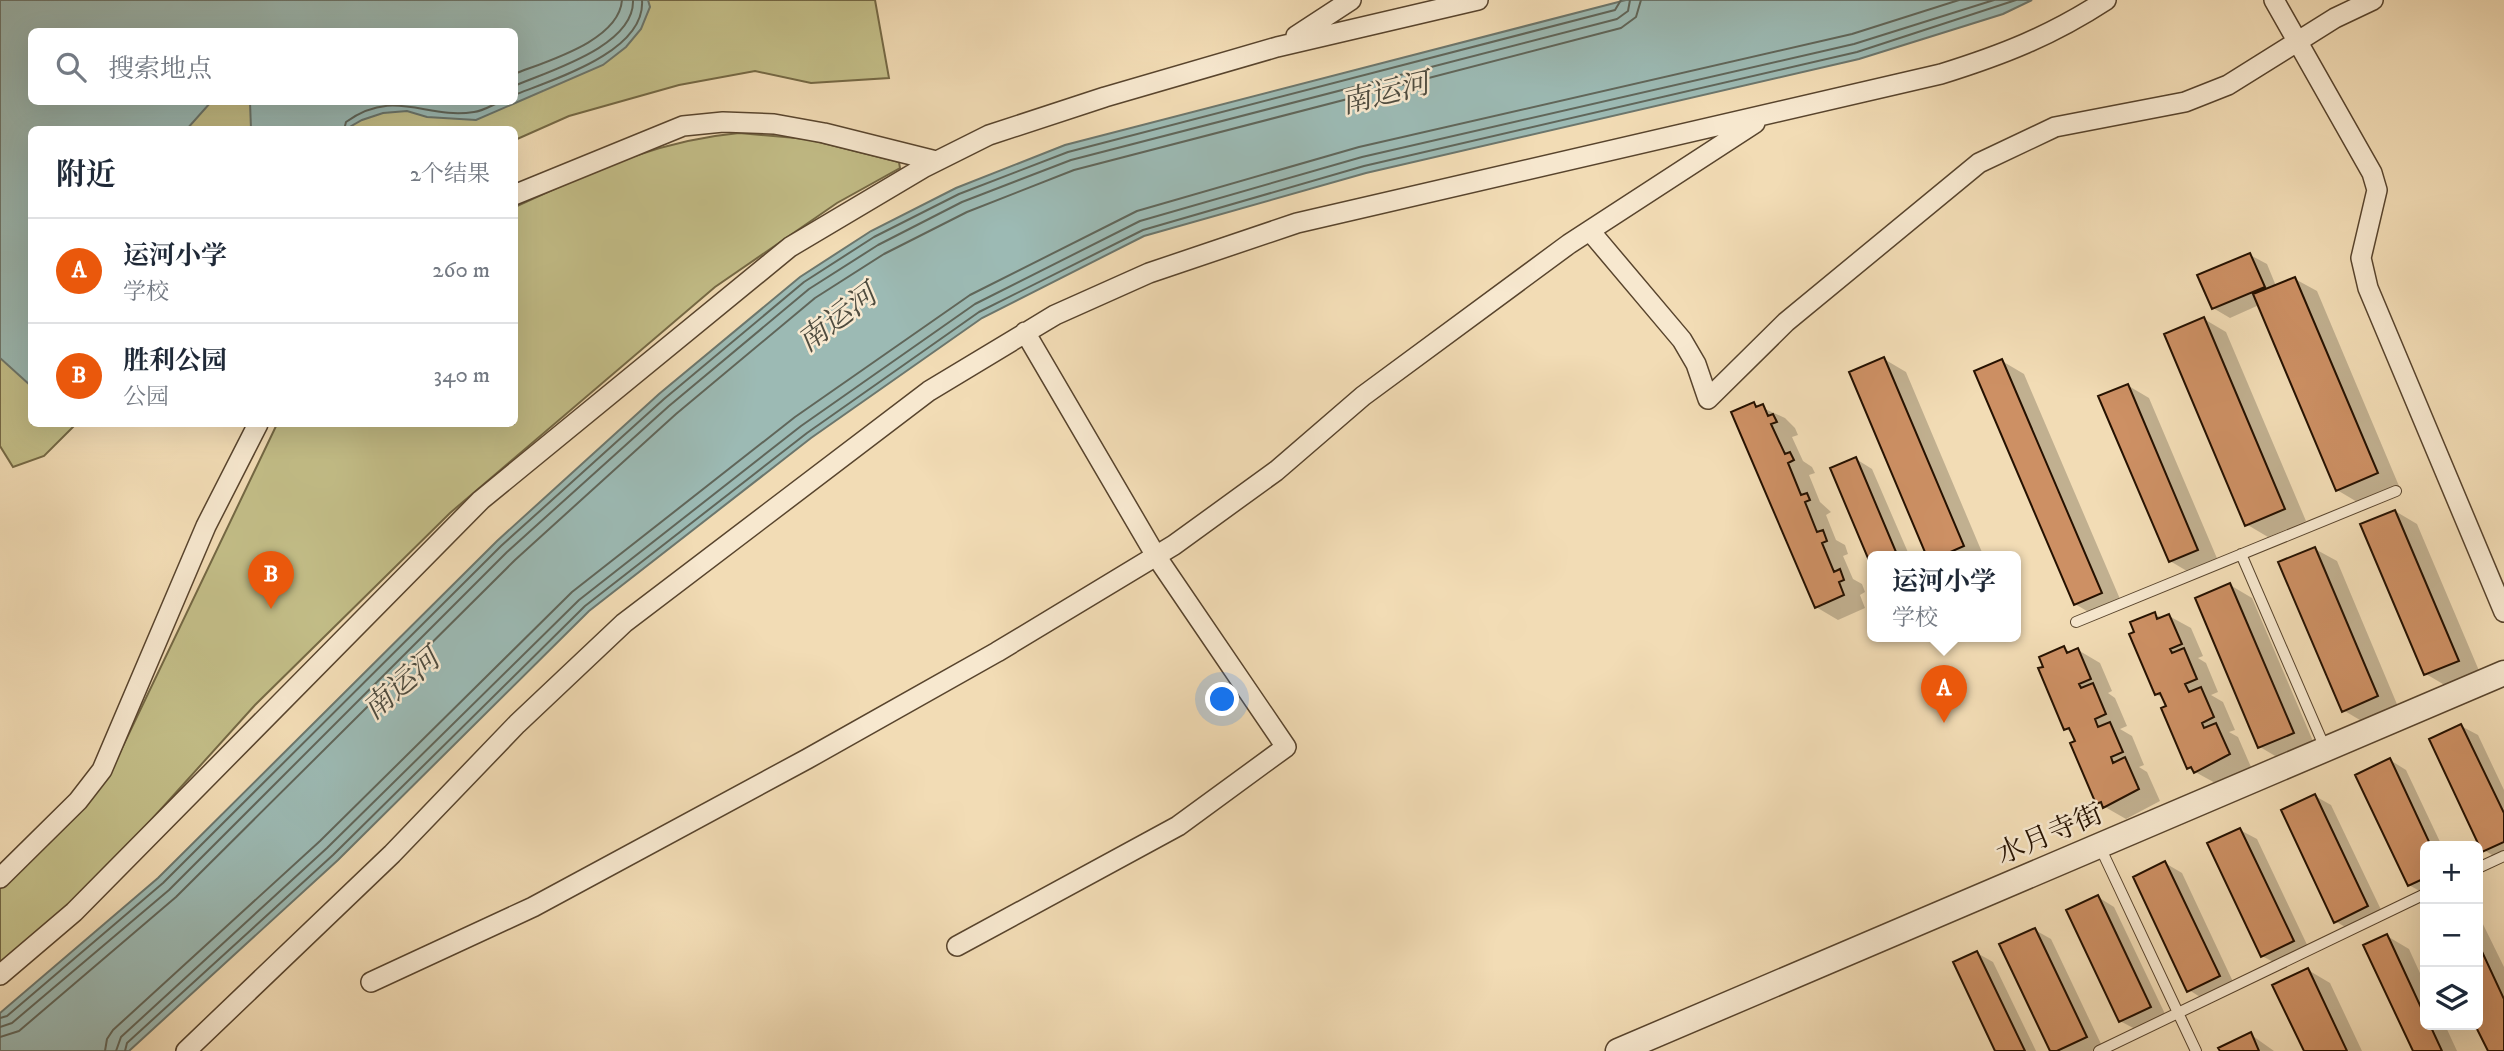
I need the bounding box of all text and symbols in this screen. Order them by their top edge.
search box [28,28,518,105]
icon: search [52,48,90,86]
text: 搜索地点 [108,53,212,86]
water label: 南运河 [1337,64,1438,123]
text: 附近 [56,157,116,194]
text: 2个结果 [410,160,490,189]
text: 运河小学 [123,240,227,273]
text: A [72,256,86,285]
text: 260 m [432,256,490,285]
water label: 南运河 [791,274,889,361]
text: 学校 [123,278,169,307]
text: 胜利公园 [123,345,227,378]
text: B [72,361,86,390]
text: 340 m [434,361,490,390]
text: 公园 [123,383,169,412]
pin: B [248,551,294,609]
popup [1867,551,2021,642]
text: 运河小学 [1892,566,1996,599]
text: 学校 [1892,604,1938,633]
water label: 南运河 [356,638,452,729]
pin: A [1921,665,1967,723]
your location [1205,682,1239,716]
street label: 水月寺街 [1991,796,2108,872]
map controls [2420,841,2483,1030]
button: + [2420,841,2483,904]
button: − [2420,904,2483,967]
button: layers [2420,967,2483,1030]

